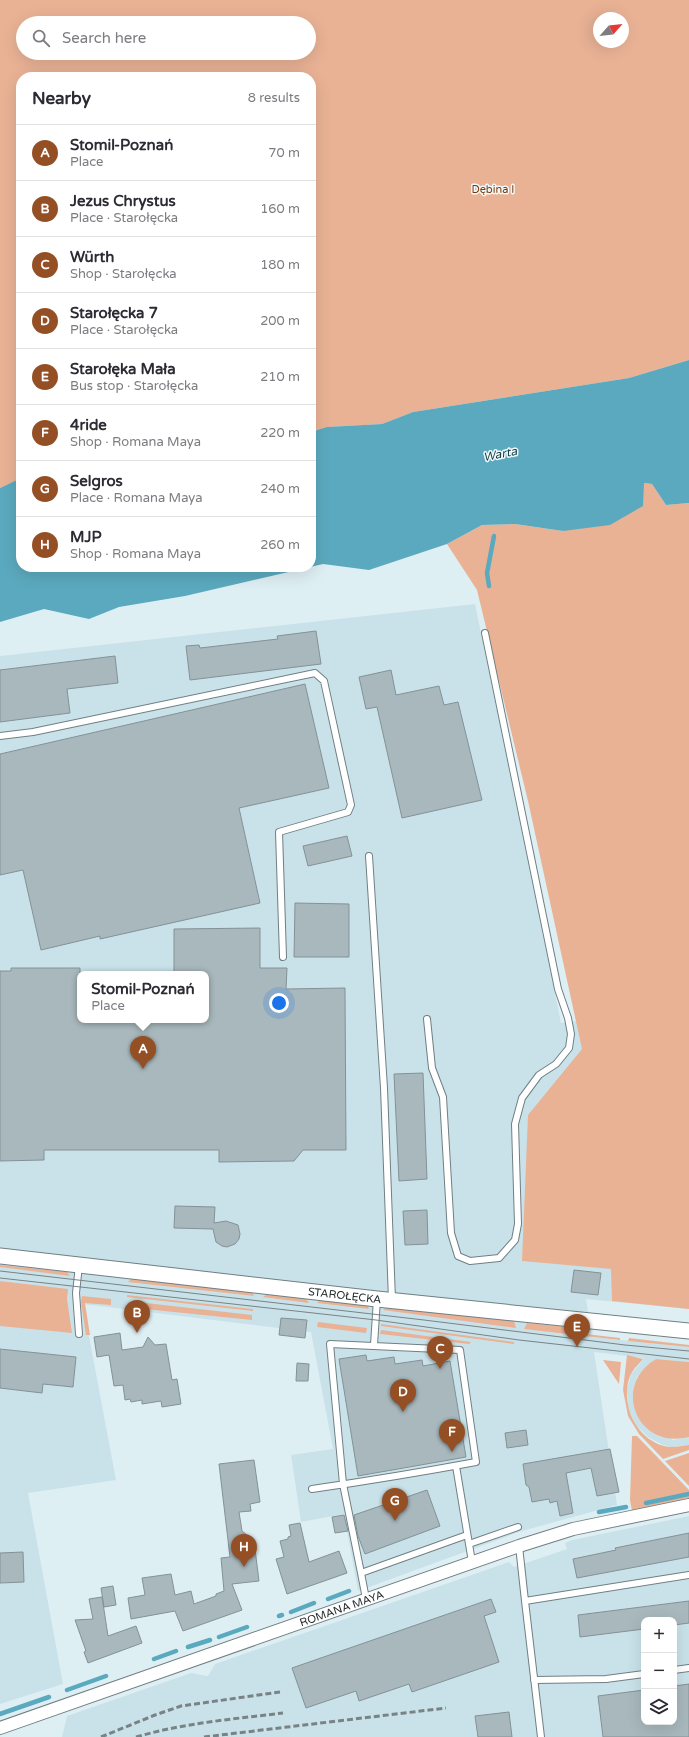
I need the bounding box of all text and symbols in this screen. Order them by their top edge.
north arrow [593,12,629,48]
search box [16,16,316,60]
icon: search [30,27,52,49]
text: Search here [62,29,146,47]
text: Nearby [32,88,91,109]
text: 8 results [248,90,300,106]
text: Stomil-Poznań [70,136,173,154]
text: A [40,145,50,161]
text: 70 m [268,145,300,161]
text: Place [70,154,103,170]
park label: Dębina I [472,183,514,196]
text: Jezus Chrystus [70,192,176,210]
text: B [40,201,50,217]
text: 160 m [260,201,300,217]
text: Place · Starołęcka [70,210,178,226]
text: Würth [70,248,114,266]
text: C [40,257,50,273]
text: 180 m [260,257,300,273]
text: Shop · Starołęcka [70,266,177,282]
text: Starołęcka 7 [70,304,158,322]
text: D [40,313,50,329]
text: 200 m [260,313,300,329]
text: Place · Starołęcka [70,322,178,338]
text: Starołęka Mała [70,360,176,378]
text: E [41,369,49,385]
text: 210 m [260,369,300,385]
text: Bus stop · Starołęcka [70,378,198,394]
text: 4ride [70,416,107,434]
text: F [41,425,49,441]
text: 220 m [260,425,300,441]
text: Shop · Romana Maya [70,434,201,450]
water label: Warta [482,444,518,464]
text: Selgros [70,472,123,490]
text: G [40,481,50,497]
text: 240 m [260,481,300,497]
text: Place · Romana Maya [70,490,203,506]
text: MJP [70,528,102,546]
text: H [40,537,50,553]
text: 260 m [260,537,300,553]
text: Shop · Romana Maya [70,546,201,562]
popup [77,971,209,1023]
text: Stomil-Poznań [91,980,195,998]
your location [269,993,289,1013]
text: Place [91,998,125,1014]
pin: A [130,1036,156,1069]
street label: STAROŁĘCKA [307,1285,382,1306]
pin: B [124,1300,150,1333]
pin: E [564,1314,590,1347]
pin: C [427,1336,453,1369]
pin: D [390,1379,416,1412]
pin: F [439,1419,465,1452]
pin: G [382,1488,408,1521]
pin: H [231,1534,257,1567]
street label: ROMANA MAYA [298,1588,386,1629]
map controls [641,1617,677,1725]
button: + [641,1617,677,1653]
button: − [641,1653,677,1689]
button: layers [641,1689,677,1725]

